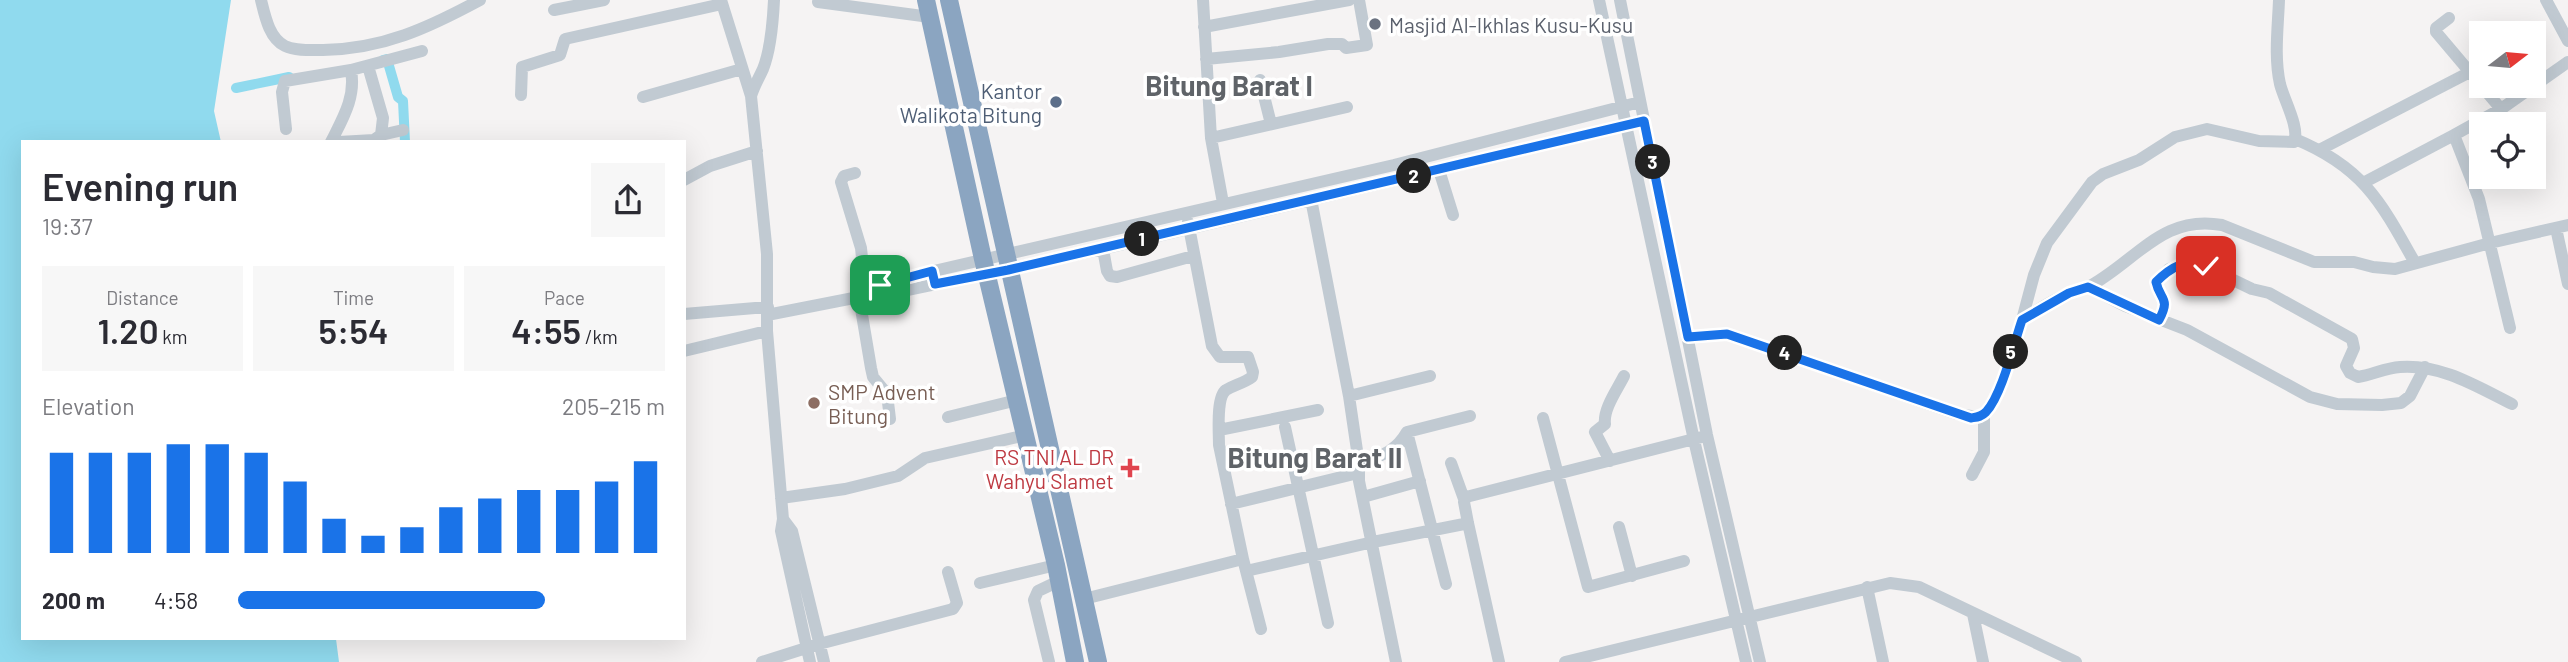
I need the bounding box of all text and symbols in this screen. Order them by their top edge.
place label: Masjid Al-Ikhlas Kusu-Kusu [1389,12,1633,37]
marker: Masjid Al-Ikhlas Kusu-Kusu [1367,16,1383,32]
north arrow [2469,21,2546,98]
map controls [2469,21,2546,189]
district label: Bitung Barat I [1145,68,1313,102]
place label: Kantor Walikota Bitung [900,78,1042,127]
marker: Kantor Walikota Bitung [1048,94,1064,110]
button: locate [2469,112,2546,189]
pin: 3 [1636,144,1670,180]
text: 3 [1647,150,1658,173]
pin: 2 [1396,158,1432,194]
text: Evening run [42,163,238,209]
button: share [591,163,665,237]
text: 2 [1408,164,1419,187]
text: 19:37 [42,212,93,240]
pin: 1 [1124,222,1160,256]
text: 1 [1138,227,1145,250]
pin [2176,236,2236,296]
icon: check [2187,247,2225,285]
pin [850,255,910,315]
icon: arrive [861,266,899,304]
text: Distance [106,286,179,309]
text: Time [333,286,374,309]
text: Pace [544,286,585,309]
text: 1.20 [97,309,159,351]
text: 5:54 [318,309,389,351]
text: 4:55 [511,309,581,351]
text: km [159,325,188,348]
text: /km [581,325,618,348]
pin: 5 [1994,334,2028,370]
pin: 4 [1768,336,1802,370]
text: 5 [2005,340,2016,363]
text: 4 [1779,341,1790,364]
place label: SMP Advent Bitung [828,379,936,428]
text: Elevation [42,392,135,420]
text: 205–215 m [562,392,665,420]
marker: SMP Advent Bitung [806,395,822,411]
district label: Bitung Barat II [1228,440,1402,474]
place label: RS TNI AL DR Wahyu Slamet [986,444,1114,493]
marker: RS TNI AL DR Wahyu Slamet [1120,458,1140,478]
text: 200 m [42,586,105,614]
text: 4:58 [154,586,198,614]

